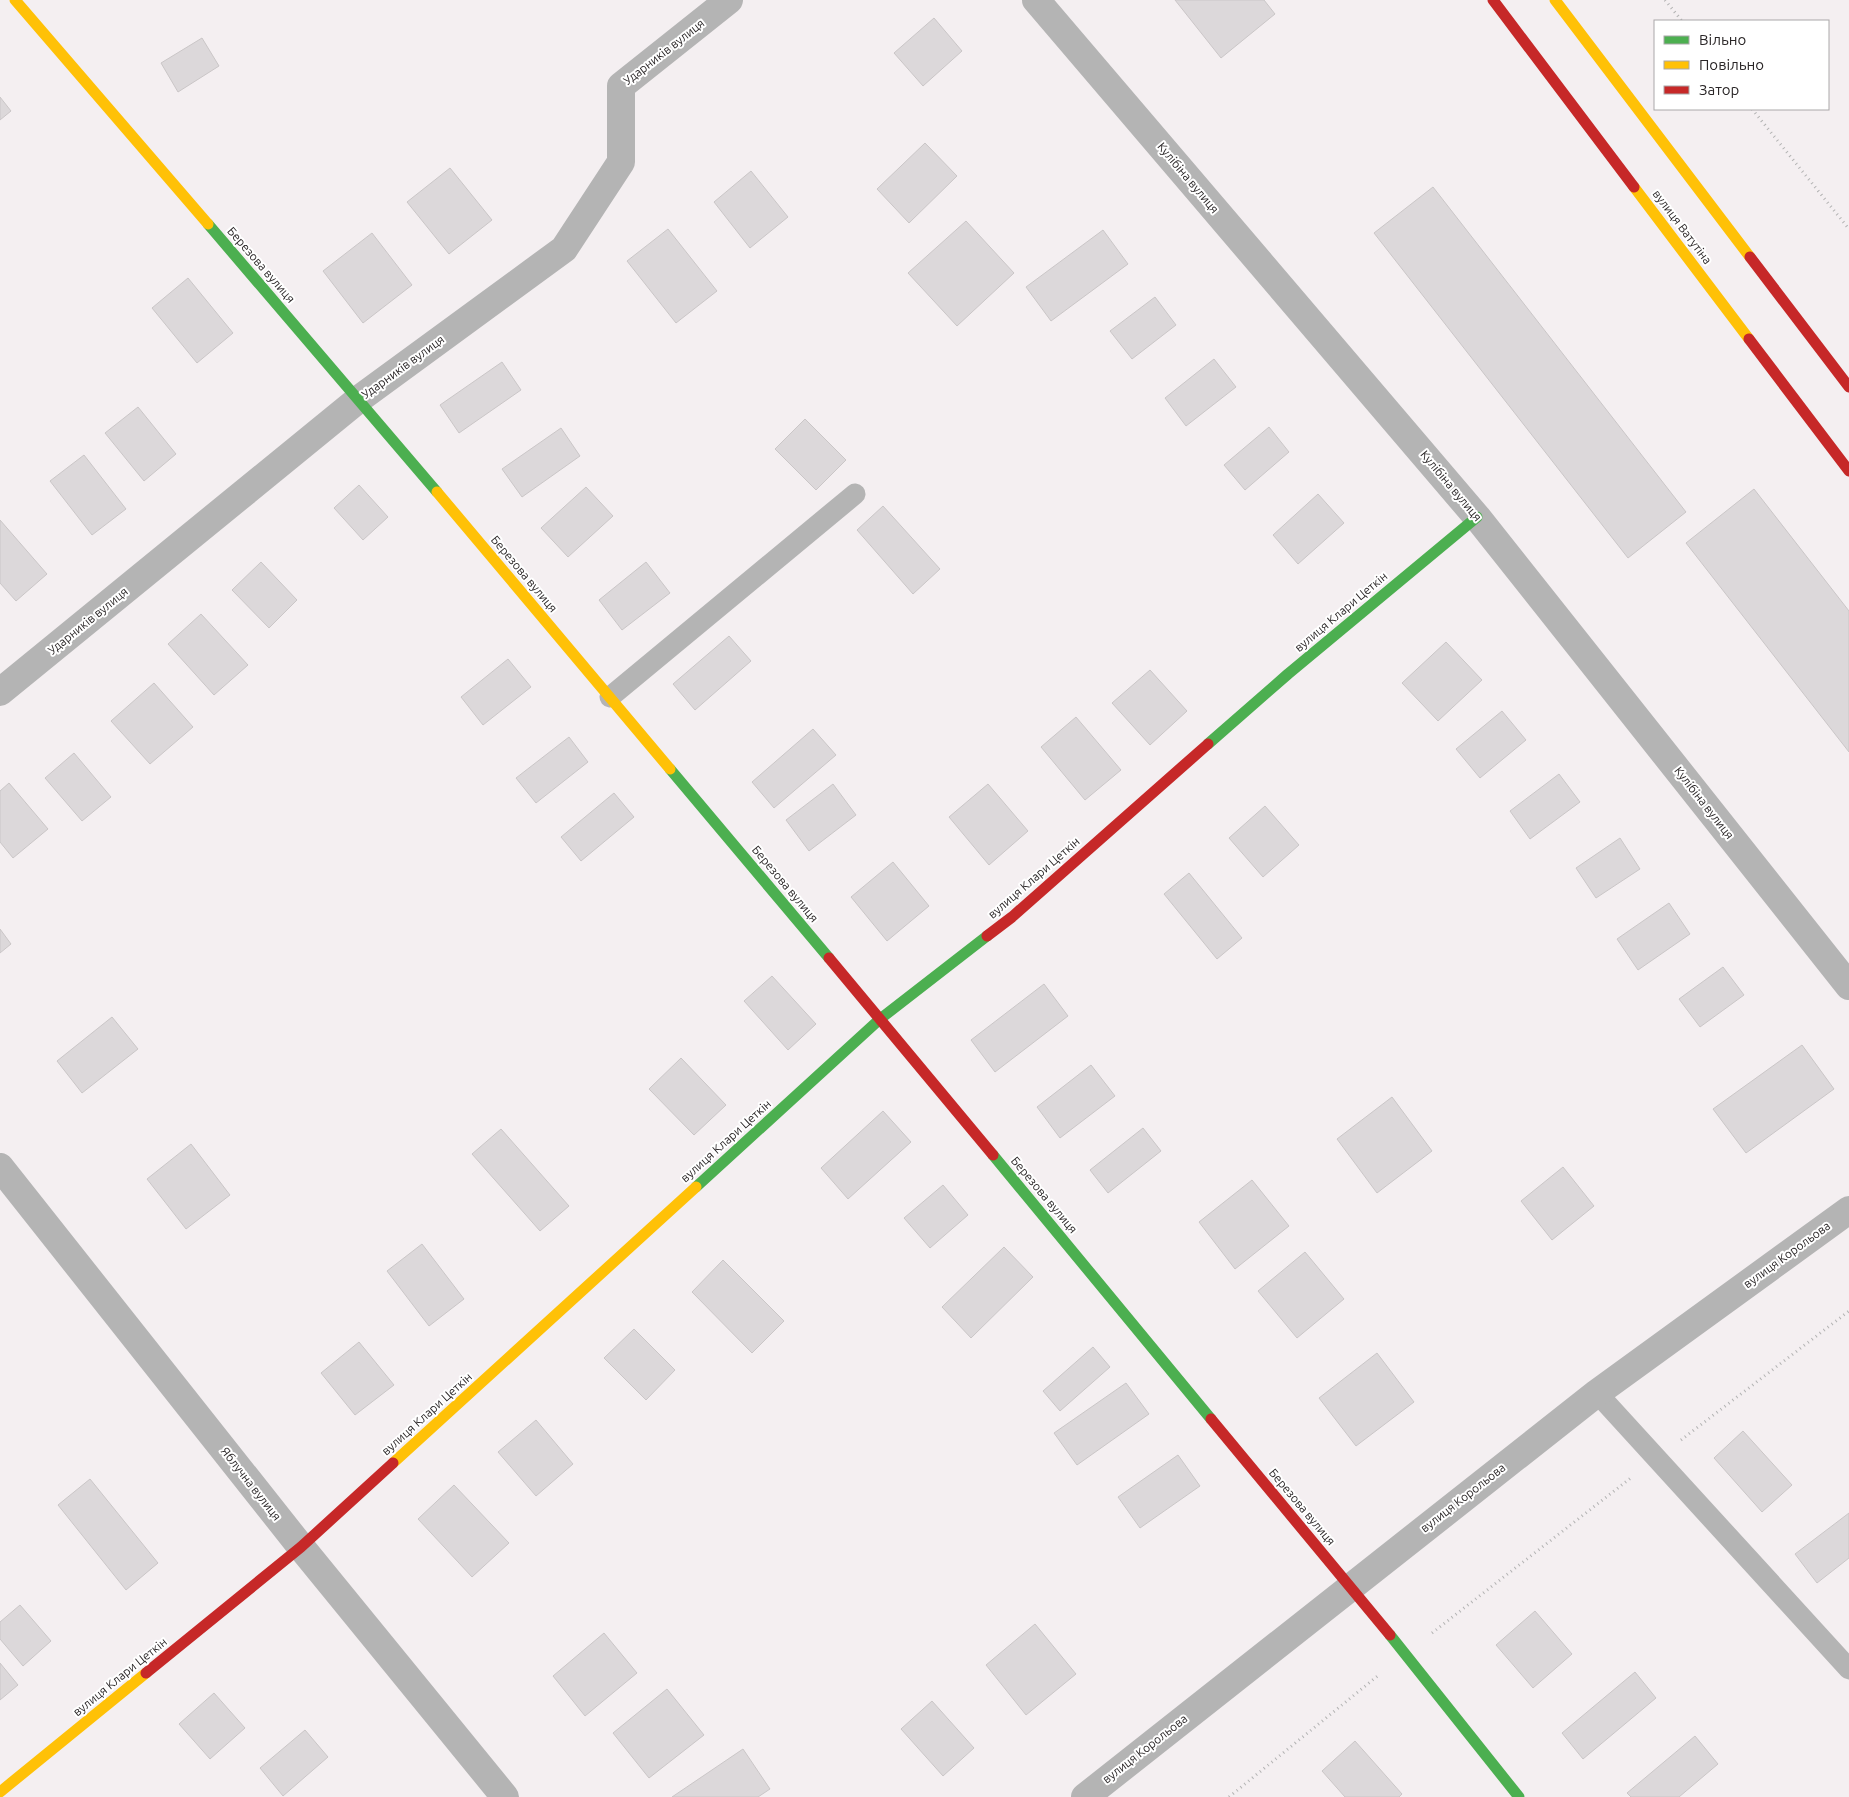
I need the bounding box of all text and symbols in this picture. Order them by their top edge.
street label: Ударників вулиця [621,16,707,87]
legend [1654,20,1829,110]
text: Вільно [1699,31,1746,48]
text: Повільно [1699,56,1764,73]
text: Затор [1699,81,1739,98]
street label: Кулібіна вулиця [1155,140,1222,216]
street label: вулиця Ватутіна [1650,187,1714,266]
street label: Березова вулиця [225,224,298,305]
street label: Ударників вулиця [359,332,446,401]
street label: Кулібіна вулиця [1418,448,1485,524]
street label: Березова вулиця [489,533,560,615]
street label: вулиця Клари Цеткін [1292,569,1390,654]
street label: Ударників вулиця [45,585,130,657]
street label: Кулібіна вулиця [1672,764,1737,841]
street label: вулиця Клари Цеткін [985,834,1082,921]
street label: Березова вулиця [750,843,821,925]
street label: вулиця Клари Цеткін [678,1097,773,1184]
street label: Березова вулиця [1009,1154,1080,1236]
street label: вулиця Корольова [1741,1219,1833,1290]
street label: вулиця Клари Цеткін [379,1370,474,1457]
street label: Яблучна вулиця [219,1445,284,1523]
street label: вулиця Корольова [1418,1461,1508,1535]
street label: Березова вулиця [1267,1466,1338,1548]
street label: вулиця Клари Цеткін [70,1635,169,1718]
street label: вулиця Корольова [1100,1712,1190,1786]

